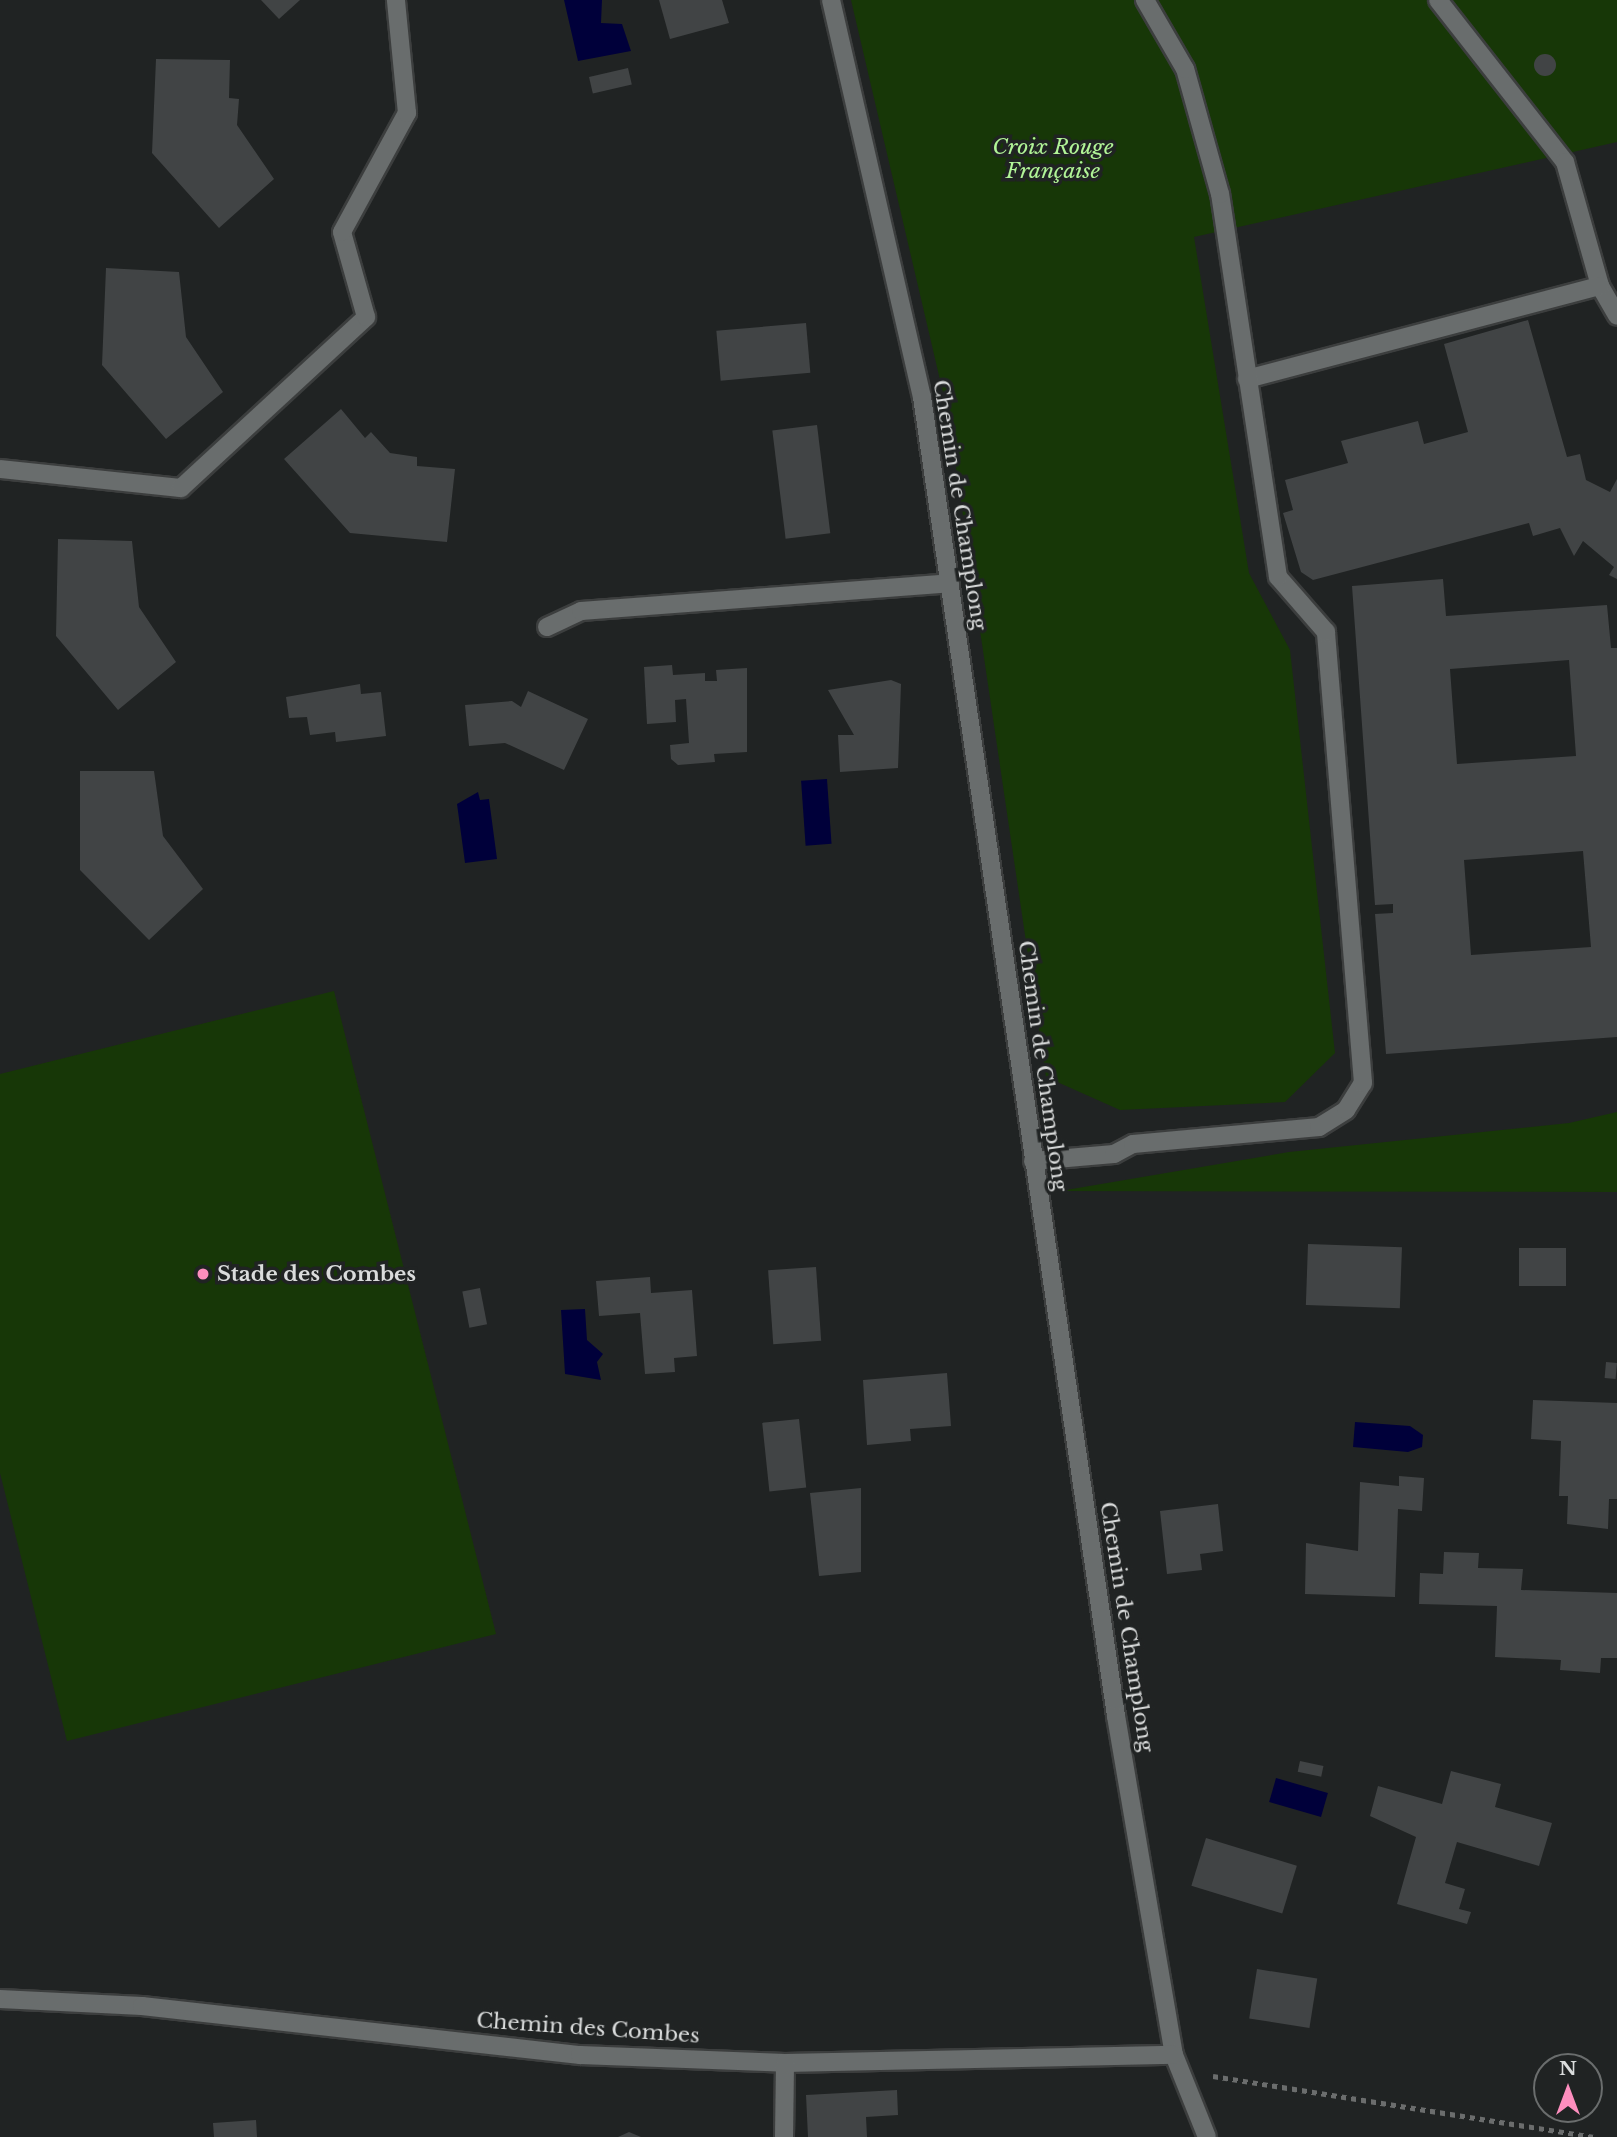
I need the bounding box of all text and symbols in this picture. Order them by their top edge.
park label: Croix Rouge Française [993,134,1113,184]
street label: Chemin de Champlong [928,378,992,632]
street label: Chemin de Champlong [1013,939,1073,1193]
place label: Stade des Combes [217,1261,416,1287]
marker: Stade des Combes [195,1266,211,1282]
street label: Chemin de Champlong [1095,1500,1159,1754]
street label: Chemin des Combes [476,2008,700,2048]
north arrow [1533,2053,1603,2123]
text: N [1559,2057,1577,2080]

